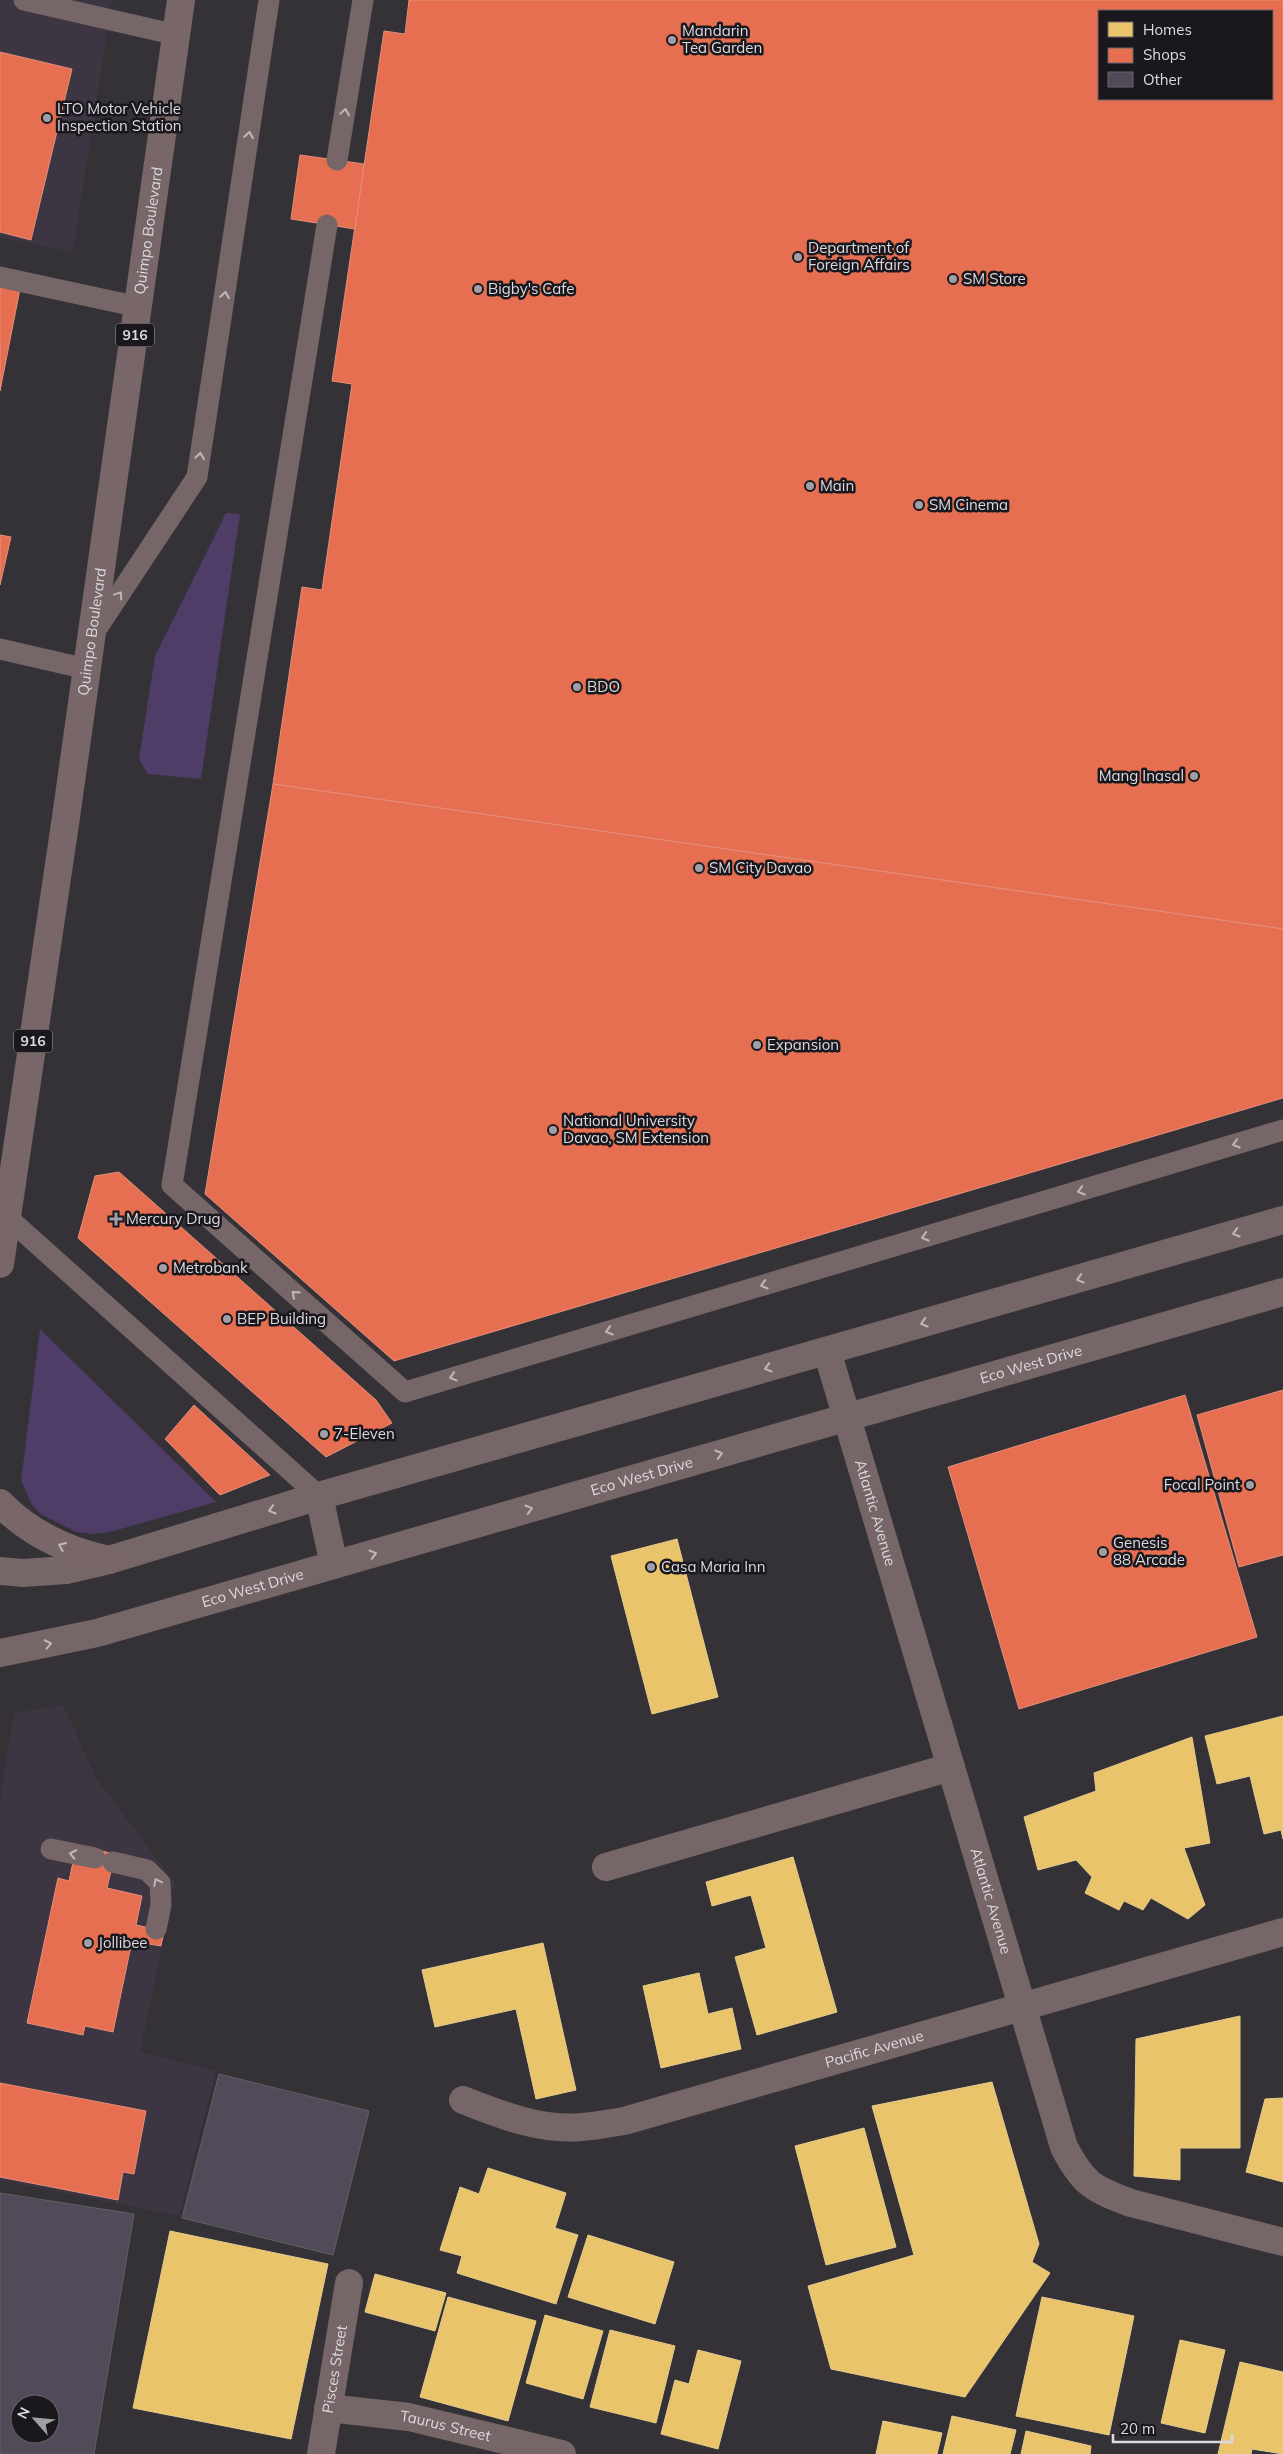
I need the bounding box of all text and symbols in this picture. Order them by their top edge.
legend [1098,10,1273,100]
text: Homes [1143,20,1192,39]
place label: Mandarin Tea Garden [682,21,762,57]
marker: Mandarin Tea Garden [666,34,678,46]
text: Shops [1143,45,1186,64]
text: Other [1143,70,1183,89]
place label: LTO Motor Vehicle Inspection Station [57,99,182,135]
one-way arrow [340,107,350,116]
marker: LTO Motor Vehicle Inspection Station [41,112,53,124]
one-way arrow [243,130,253,139]
street label: Quimpo Boulevard [130,165,166,296]
place label: Department of Foreign Affairs [808,238,910,274]
marker: Department of Foreign Affairs [792,251,804,263]
place label: SM Store [963,269,1026,288]
marker: SM Store [947,273,959,285]
place label: Bigby's Cafe [488,279,574,298]
marker: Bigby's Cafe [472,283,484,295]
one-way arrow [219,291,229,300]
road number: 916 [116,324,154,346]
one-way arrow [195,452,205,460]
place label: Main [820,476,854,495]
marker: Main [804,480,816,492]
place label: SM Cinema [929,495,1008,514]
marker: SM Cinema [913,499,925,511]
street label: Quimpo Boulevard [73,566,110,697]
one-way arrow [113,591,122,600]
place label: BDO [587,677,620,696]
marker: BDO [571,681,583,693]
place label: Mang Inasal [1099,766,1184,785]
marker: Mang Inasal [1188,770,1200,782]
place label: SM City Davao [709,858,812,877]
marker: SM City Davao [693,862,705,874]
road number: 916 [14,1030,52,1052]
place label: Expansion [767,1035,839,1054]
marker: Expansion [751,1039,763,1051]
place label: National University Davao, SM Extension [563,1111,709,1147]
marker: National University Davao, SM Extension [547,1124,559,1136]
one-way arrow [1233,1139,1241,1149]
one-way arrow [1077,1185,1085,1195]
place label: Mercury Drug [126,1209,221,1228]
marker: Mercury Drug [110,1213,122,1225]
one-way arrow [1233,1228,1241,1238]
one-way arrow [921,1232,929,1242]
place label: Metrobank [173,1258,248,1277]
marker: Metrobank [157,1262,169,1274]
one-way arrow [1076,1273,1085,1283]
one-way arrow [761,1280,769,1290]
one-way arrow [291,1291,300,1300]
place label: BEP Building [237,1309,326,1328]
marker: BEP Building [221,1313,233,1325]
one-way arrow [920,1318,928,1328]
one-way arrow [605,1326,613,1336]
street label: Eco West Drive [978,1340,1084,1388]
one-way arrow [764,1362,772,1372]
one-way arrow [449,1372,457,1382]
place label: 7-Eleven [334,1424,395,1443]
marker: 7-Eleven [318,1428,330,1440]
one-way arrow [714,1450,723,1460]
street label: Eco West Drive [588,1452,695,1500]
street label: Atlantic Avenue [851,1457,901,1568]
place label: Focal Point [1164,1475,1240,1494]
marker: Focal Point [1244,1479,1256,1491]
one-way arrow [525,1504,533,1514]
one-way arrow [269,1505,277,1515]
place label: Genesis 88 Arcade [1113,1533,1185,1569]
one-way arrow [58,1542,67,1553]
marker: Genesis 88 Arcade [1097,1546,1109,1558]
one-way arrow [368,1549,377,1559]
place label: Casa Maria Inn [661,1557,766,1576]
marker: Casa Maria Inn [645,1561,657,1573]
street label: Eco West Drive [199,1564,306,1611]
one-way arrow [43,1639,52,1650]
street label: Atlantic Avenue [966,1845,1016,1956]
one-way arrow [69,1849,77,1859]
one-way arrow [154,1879,164,1888]
place label: Jollibee [98,1933,148,1952]
marker: Jollibee [82,1937,94,1949]
street label: Pacific Avenue [823,2026,926,2072]
street label: Pisces Street [318,2324,351,2415]
north arrow [10,2394,60,2444]
text: N [13,2404,34,2422]
street label: Taurus Street [399,2406,493,2445]
scale bar [1113,2412,1232,2444]
text: 20 m [1120,2419,1155,2438]

